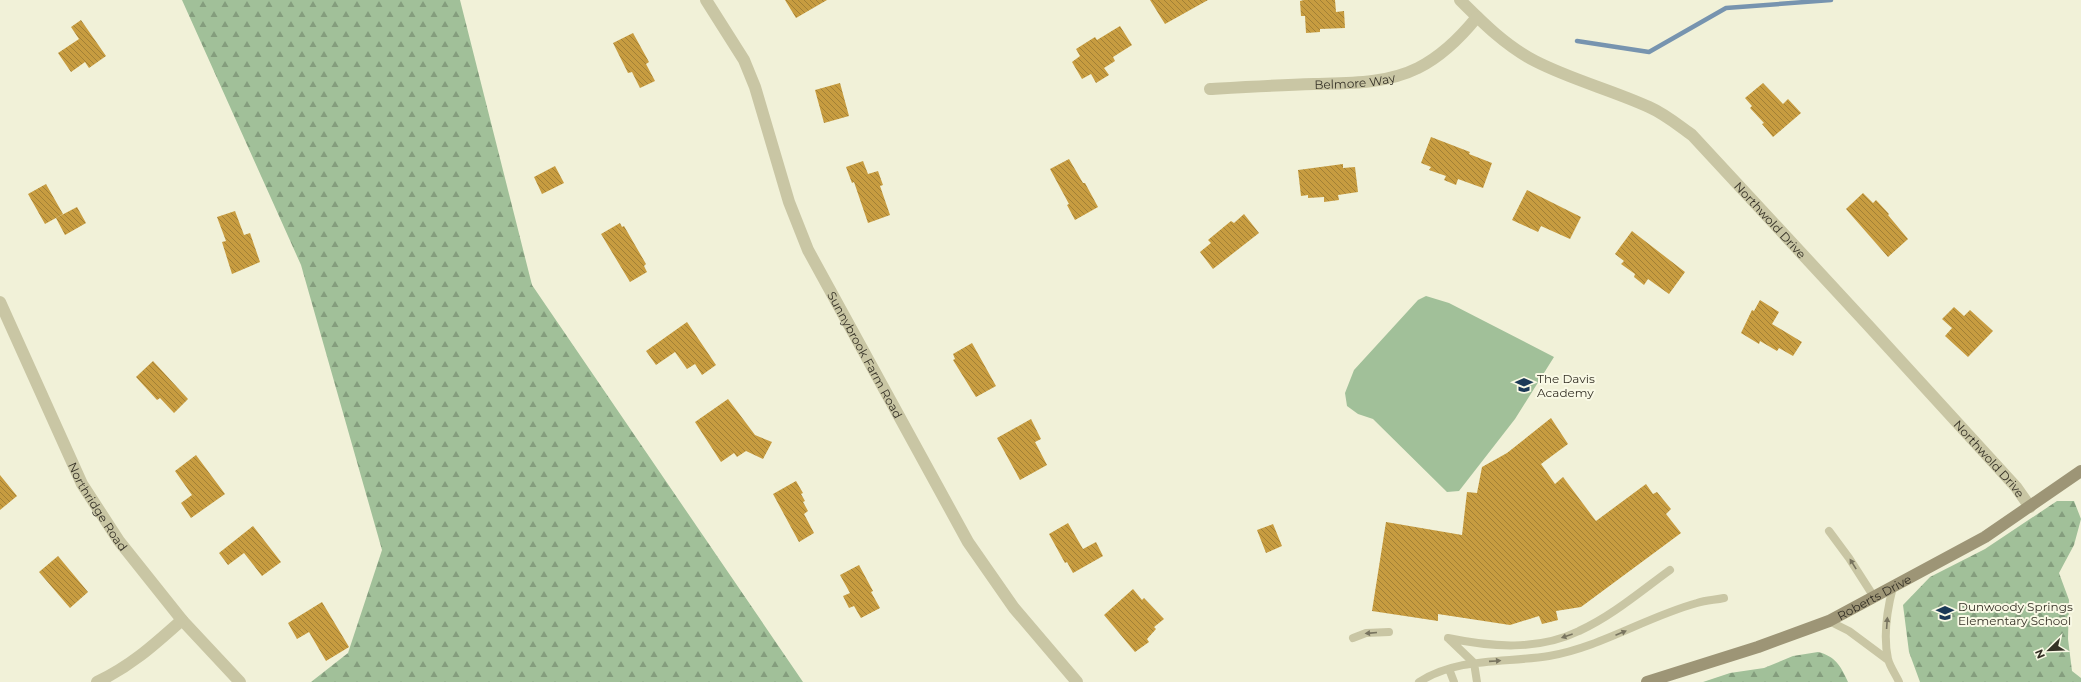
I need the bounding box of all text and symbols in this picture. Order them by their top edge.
street label: Belmore Way [1314,69,1397,91]
street label: Northwold Drive [1731,178,1810,261]
street label: Sunnybrook Farm Road [824,288,906,421]
place label: The Davis Academy [1537,371,1595,400]
school or university icon: The Davis Academy [1514,375,1534,395]
street label: Northwold Drive [1951,417,2028,500]
street label: Northridge Road [66,460,131,554]
one-way arrow [1849,559,1857,569]
street label: Roberts Drive [1834,571,1914,623]
place label: Dunwoody Springs Elementary School [1958,599,2073,628]
school or university icon: Dunwoody Springs Elementary School [1935,603,1955,623]
one-way arrow [1883,617,1890,629]
one-way arrow [1365,629,1377,636]
one-way arrow [1615,630,1626,636]
north arrow [2029,630,2069,670]
one-way arrow [1560,633,1572,639]
text: N [2032,647,2048,661]
one-way arrow [1489,658,1501,665]

